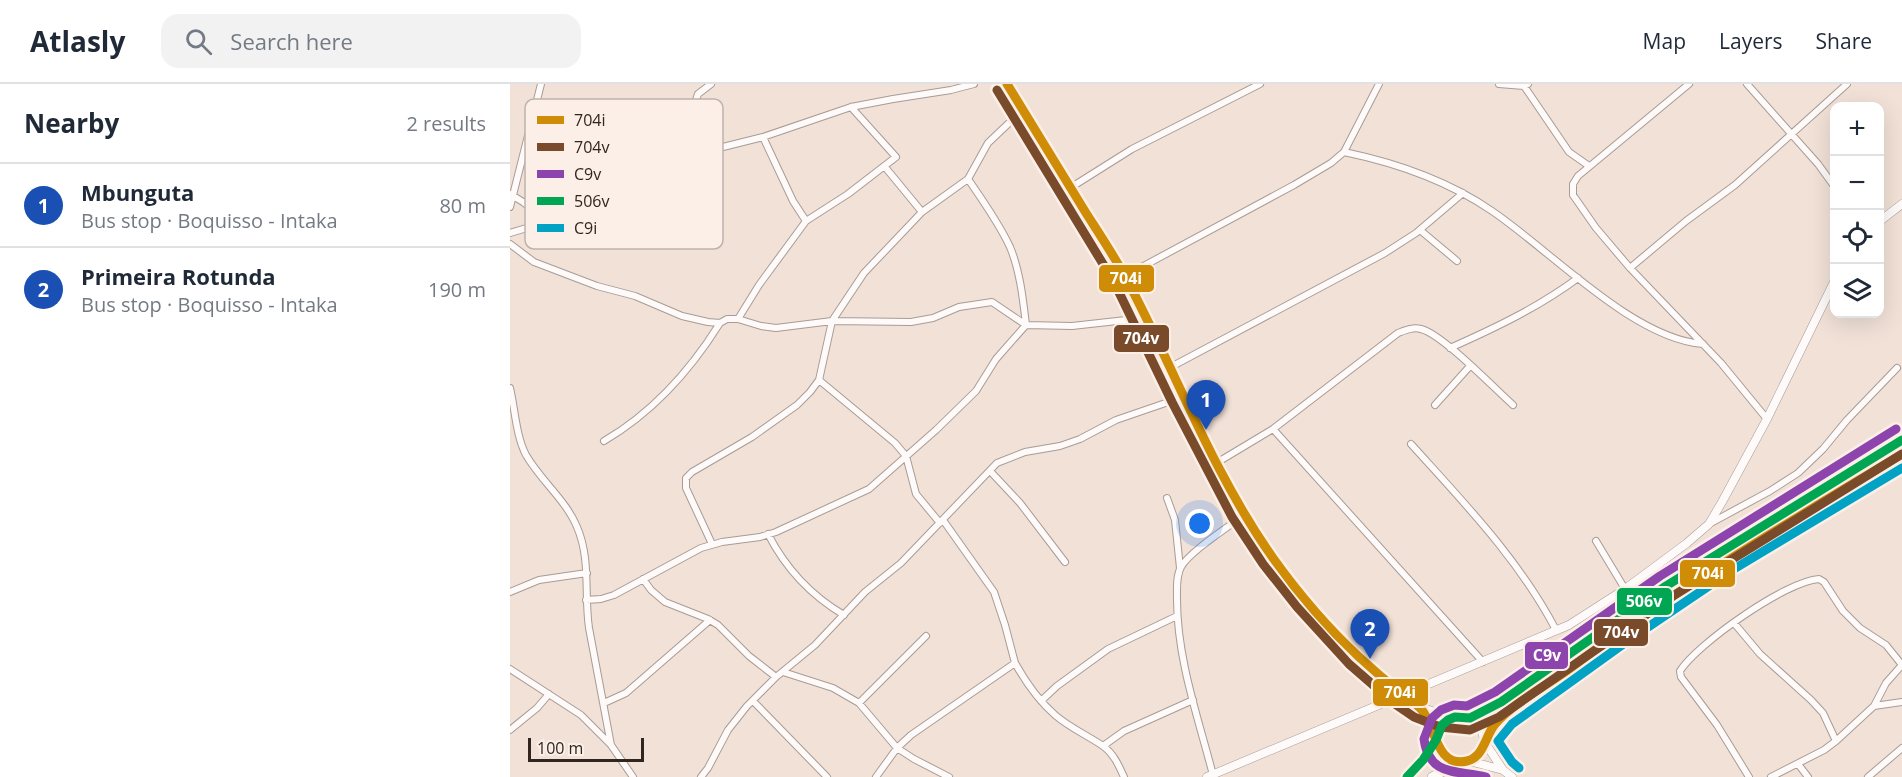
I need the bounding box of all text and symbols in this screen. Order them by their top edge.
search box [161,14,581,68]
text: Atlasly [30,22,125,60]
icon: search [182,25,215,58]
text: Search here [230,26,353,56]
text: Map [1643,27,1686,55]
text: Layers [1719,27,1783,55]
text: Share [1816,27,1872,55]
legend [525,99,723,249]
map controls [1830,102,1884,318]
button: + [1830,102,1884,156]
text: Nearby [24,105,119,141]
text: 704i [574,109,605,131]
text: 2 results [406,110,486,137]
text: 704v [574,136,609,158]
button: − [1830,156,1884,210]
text: C9v [574,163,601,185]
text: Mbunguta [81,177,194,207]
text: 506v [574,190,609,212]
text: 1 [38,192,49,219]
text: 80 m [439,192,486,219]
text: Bus stop · Boquisso - Intaka [81,207,338,234]
button: locate [1830,210,1884,264]
text: C9i [574,217,597,239]
text: Primeira Rotunda [81,261,276,291]
line badge: 704i [1098,264,1155,293]
button: layers [1830,264,1884,318]
text: 704i [1110,267,1142,289]
text: 2 [38,276,49,303]
text: 190 m [428,276,486,303]
text: Bus stop · Boquisso - Intaka [81,291,338,318]
line badge: 704v [1113,324,1170,353]
text: 704v [1123,327,1160,349]
pin: 1 [1186,380,1226,430]
your location [1185,509,1214,538]
line badge: 704i [1679,559,1736,588]
text: 704i [1692,562,1724,584]
line badge: 506v [1616,587,1673,616]
text: 506v [1626,590,1663,612]
pin: 2 [1350,610,1390,659]
line badge: 704v [1593,618,1649,647]
text: 704v [1603,621,1640,643]
line badge: C9v [1524,641,1569,670]
text: C9v [1533,644,1562,666]
line badge: 704i [1372,678,1429,707]
text: 704i [1384,681,1416,703]
scale bar [528,735,644,762]
text: 100 m [537,737,583,759]

